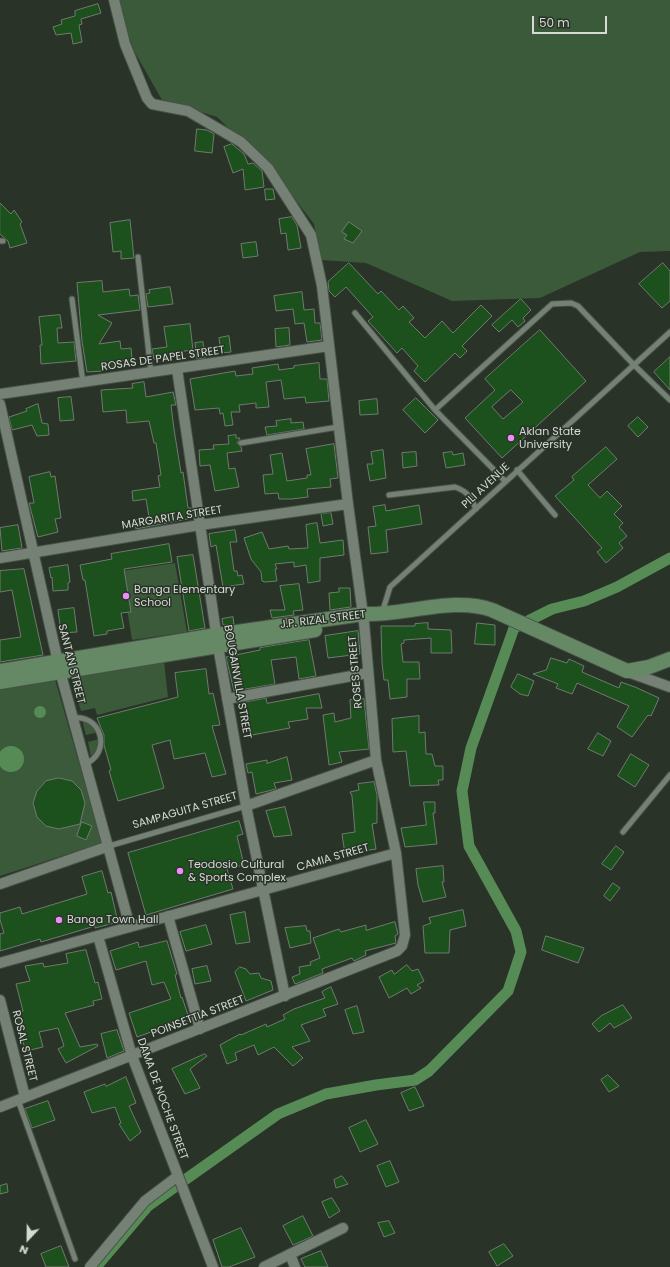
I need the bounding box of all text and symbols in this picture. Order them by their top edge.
scale bar [534,8,609,34]
text: 50 m [539,14,570,31]
street label: ROSAS DE PAPEL STREET [100,344,226,374]
place label: Aklan State University [519,425,581,451]
marker: Aklan State University [506,433,516,443]
street label: PILI AVENUE [459,460,513,512]
street label: MARGARITA STREET [121,504,223,532]
place label: Banga Elementary School [134,583,235,609]
marker: Banga Elementary School [121,591,131,601]
street label: J.P. RIZAL STREET [279,608,367,632]
street label: SANTAN STREET [55,623,87,705]
street label: BOUGAINVILLA STREET [220,624,254,740]
street label: ROSES STREET [346,635,366,709]
street label: SAMPAGUITA STREET [131,790,239,832]
street label: CAMIA STREET [295,841,371,875]
place label: Teodosio Cultural & Sports Complex [188,858,286,884]
marker: Teodosio Cultural & Sports Complex [175,866,185,876]
place label: Banga Town Hall [67,913,158,927]
marker: Banga Town Hall [54,915,64,925]
street label: POINSETTIA STREET [149,993,247,1041]
street label: ROSAL STREET [9,1009,39,1083]
street label: DAMA DE NOCHE STREET [134,1036,190,1162]
north arrow [8,1219,48,1259]
text: N [17,1241,30,1259]

